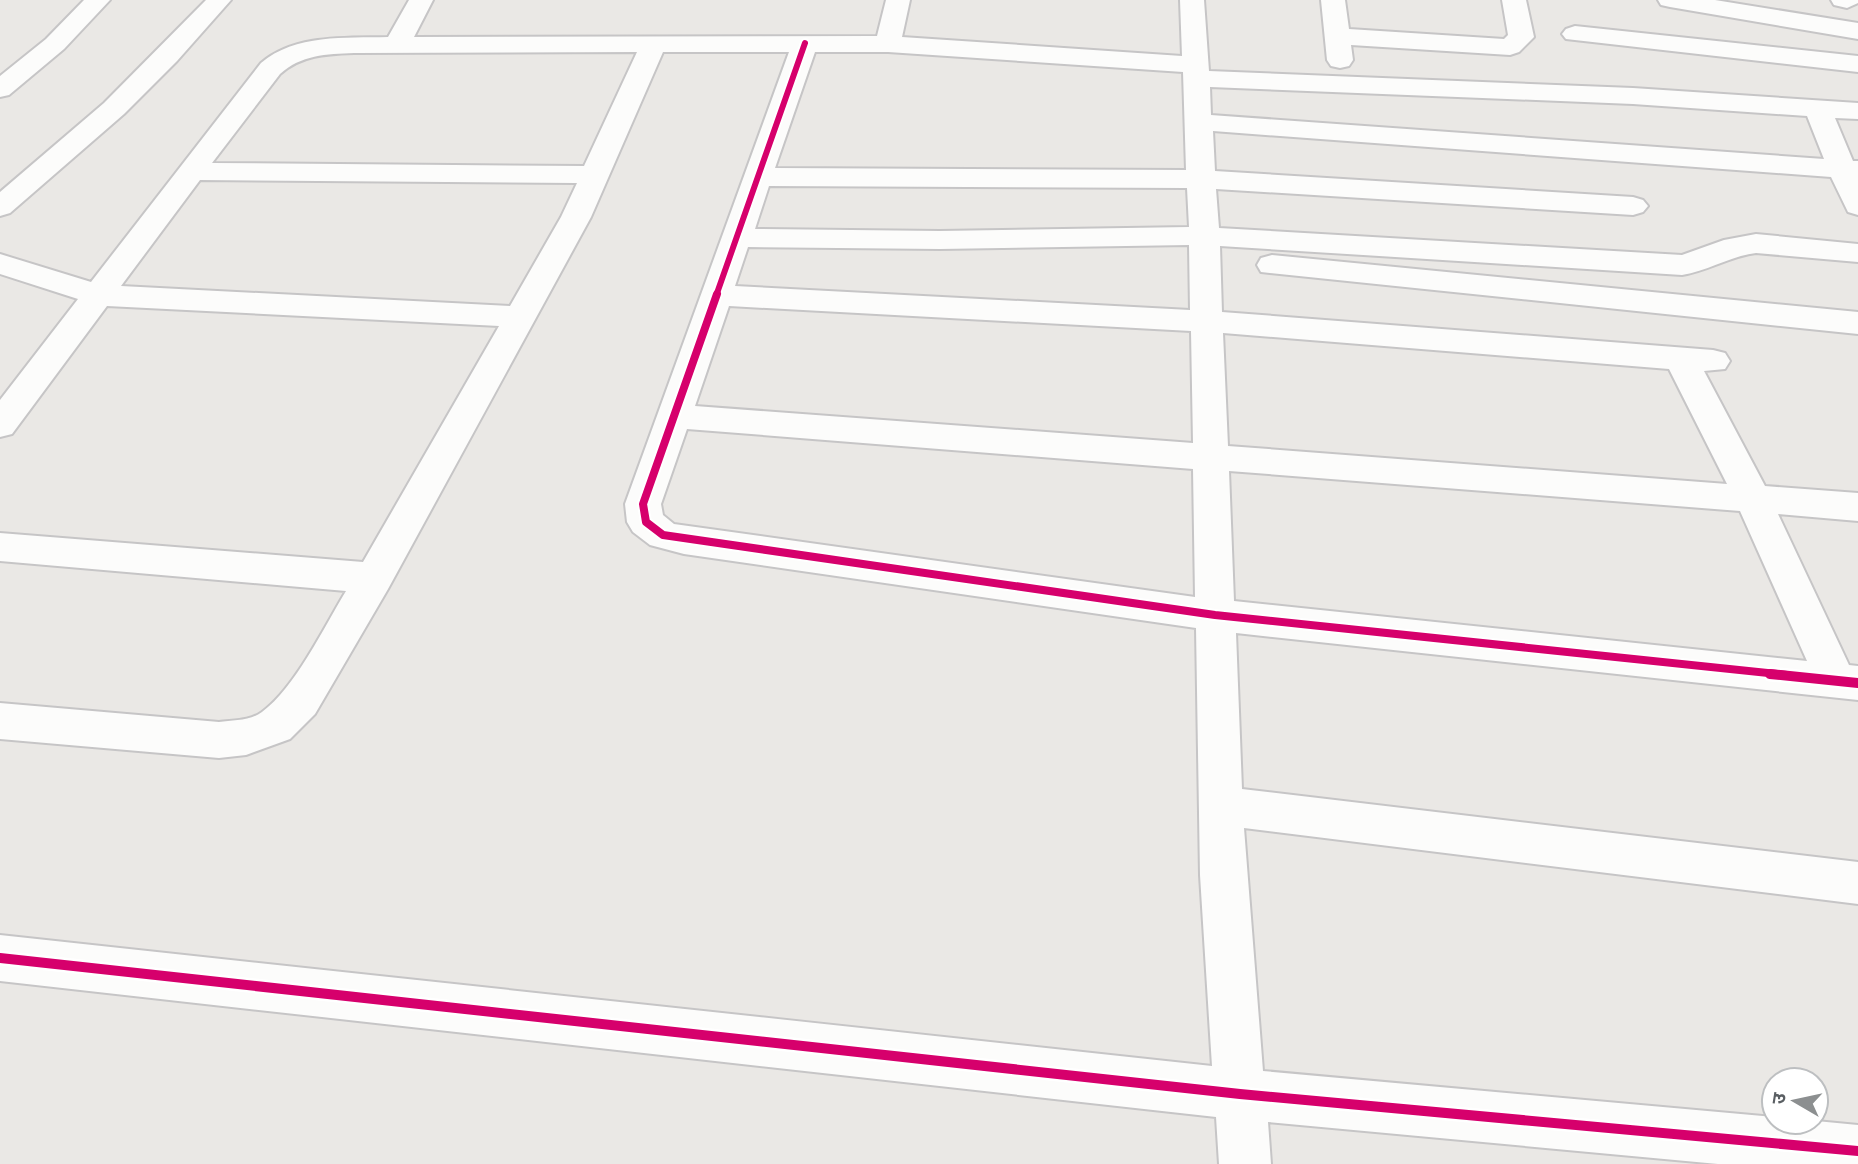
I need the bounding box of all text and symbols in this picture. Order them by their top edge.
north arrow [1760,1066,1830,1136]
text: उ [1765,1090,1791,1106]

